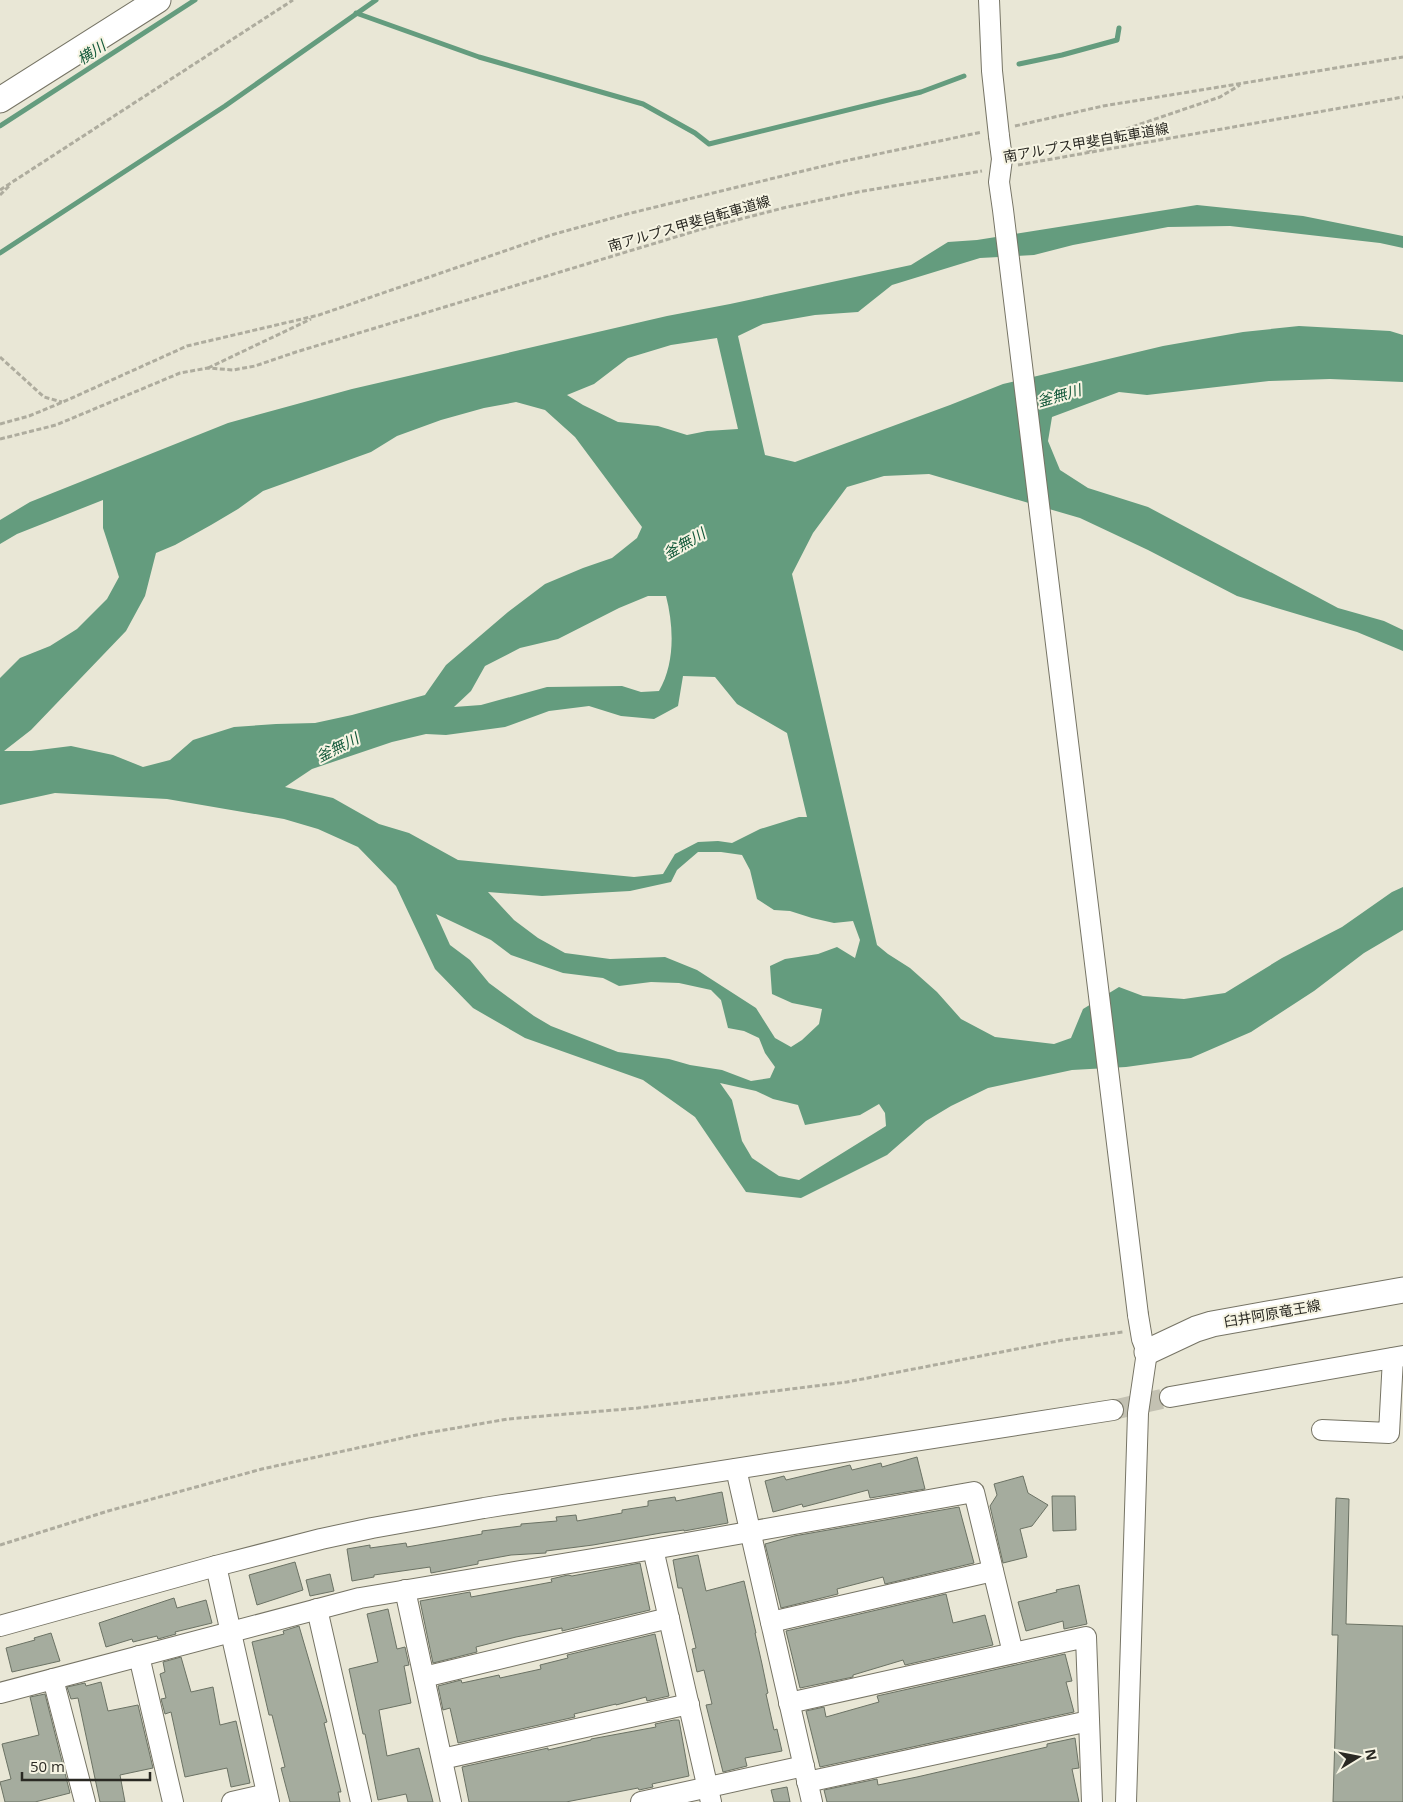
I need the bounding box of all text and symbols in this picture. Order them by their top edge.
water label: 横川 [73,34,111,69]
street label: 南アルプス甲斐自転車道線 [1002,118,1170,166]
street label: 南アルプス甲斐自転車道線 [606,191,772,255]
water label: 釜無川 [1035,379,1085,411]
water label: 釜無川 [660,522,710,563]
water label: 釜無川 [312,727,363,766]
street label: 臼井阿原竜王線 [1222,1295,1322,1331]
north arrow [1333,1732,1383,1782]
text: N [1361,1747,1382,1762]
scale bar [22,1750,150,1782]
text: 50 m [30,1756,65,1776]

